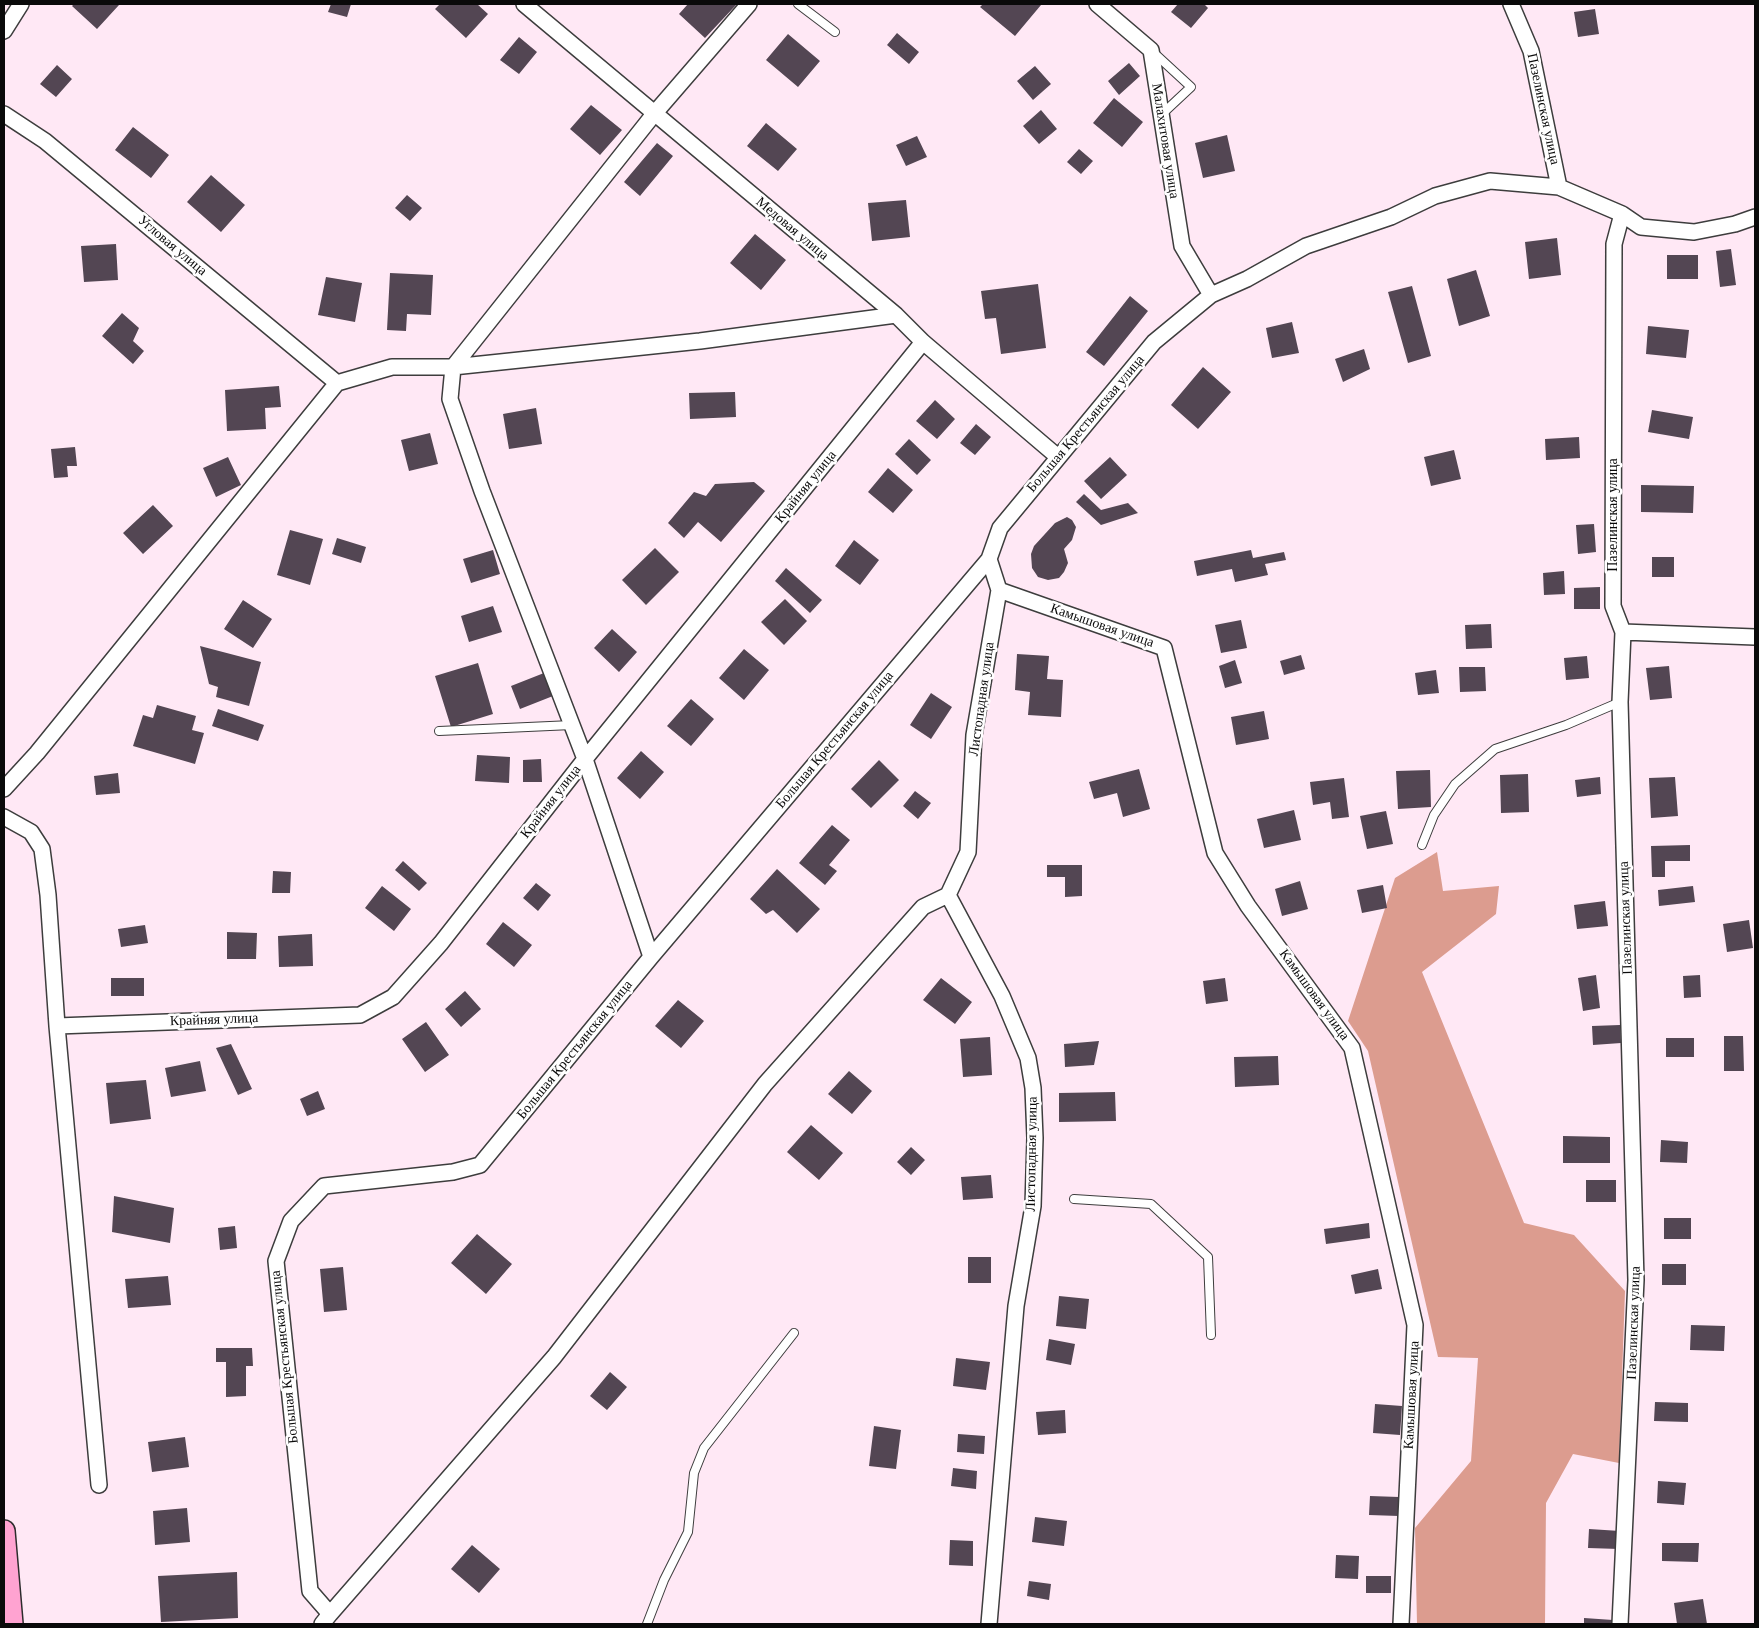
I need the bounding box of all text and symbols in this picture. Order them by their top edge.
street label: Пазелинская улица [1523,52,1563,166]
street label: Малахитовая улица [1148,82,1182,200]
street label: Медовая улица [752,194,832,264]
street label: Угловая улица [134,212,210,280]
street label: Большая Крестьянская улица [1024,352,1148,496]
street label: Крайняя улица [772,447,840,527]
street label: Пазелинская улица [1605,458,1621,572]
street label: Камышовая улица [1048,600,1156,652]
street label: Листопадная улица [966,641,998,757]
street label: Большая Крестьянская улица [773,668,897,812]
street label: Крайняя улица [517,762,585,842]
street label: Пазелинская улица [1616,861,1636,975]
street label: Камышовая улица [1275,946,1353,1044]
street label: Большая Крестьянская улица [514,977,636,1123]
street label: Крайняя улица [169,1010,259,1030]
street label: Листопадная улица [1023,1096,1041,1212]
street label: Пазелинская улица [1624,1266,1644,1380]
street label: Большая Крестьянская улица [268,1269,302,1445]
street label: Камышовая улица [1401,1340,1423,1450]

